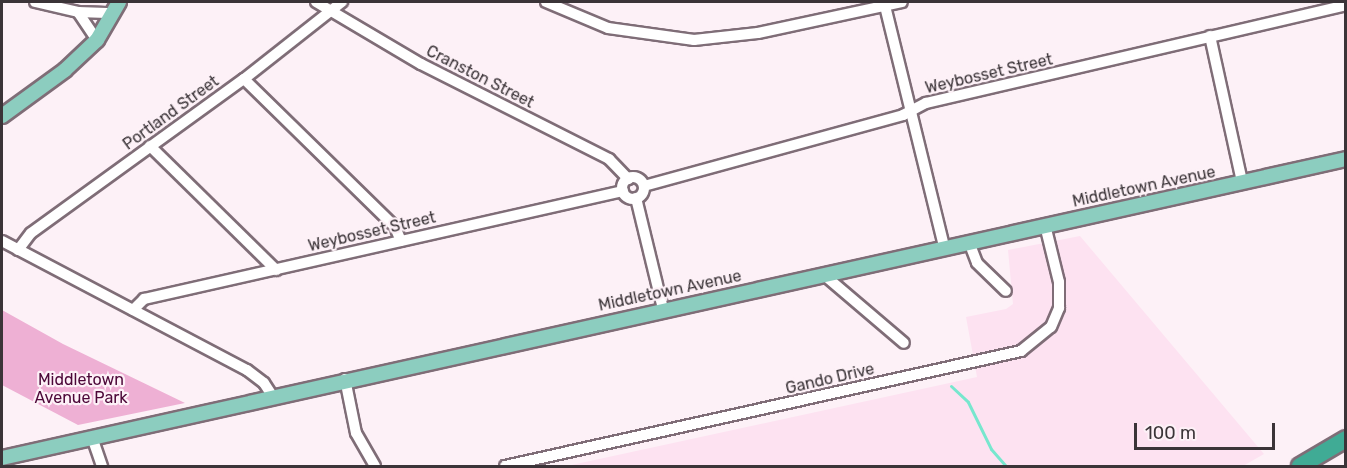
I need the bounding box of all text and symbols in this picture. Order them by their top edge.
street label: Cranston Street [423,42,537,112]
street label: Weybosset Street [923,50,1055,98]
street label: Portland Street [119,72,223,154]
street label: Middletown Avenue [1071,162,1217,212]
street label: Weybosset Street [306,208,438,256]
street label: Middletown Avenue [597,266,743,316]
street label: Gando Drive [784,359,876,399]
park label: Middletown Avenue Park [34,370,128,408]
scale bar [1137,411,1278,449]
text: 100 m [1145,422,1196,444]

